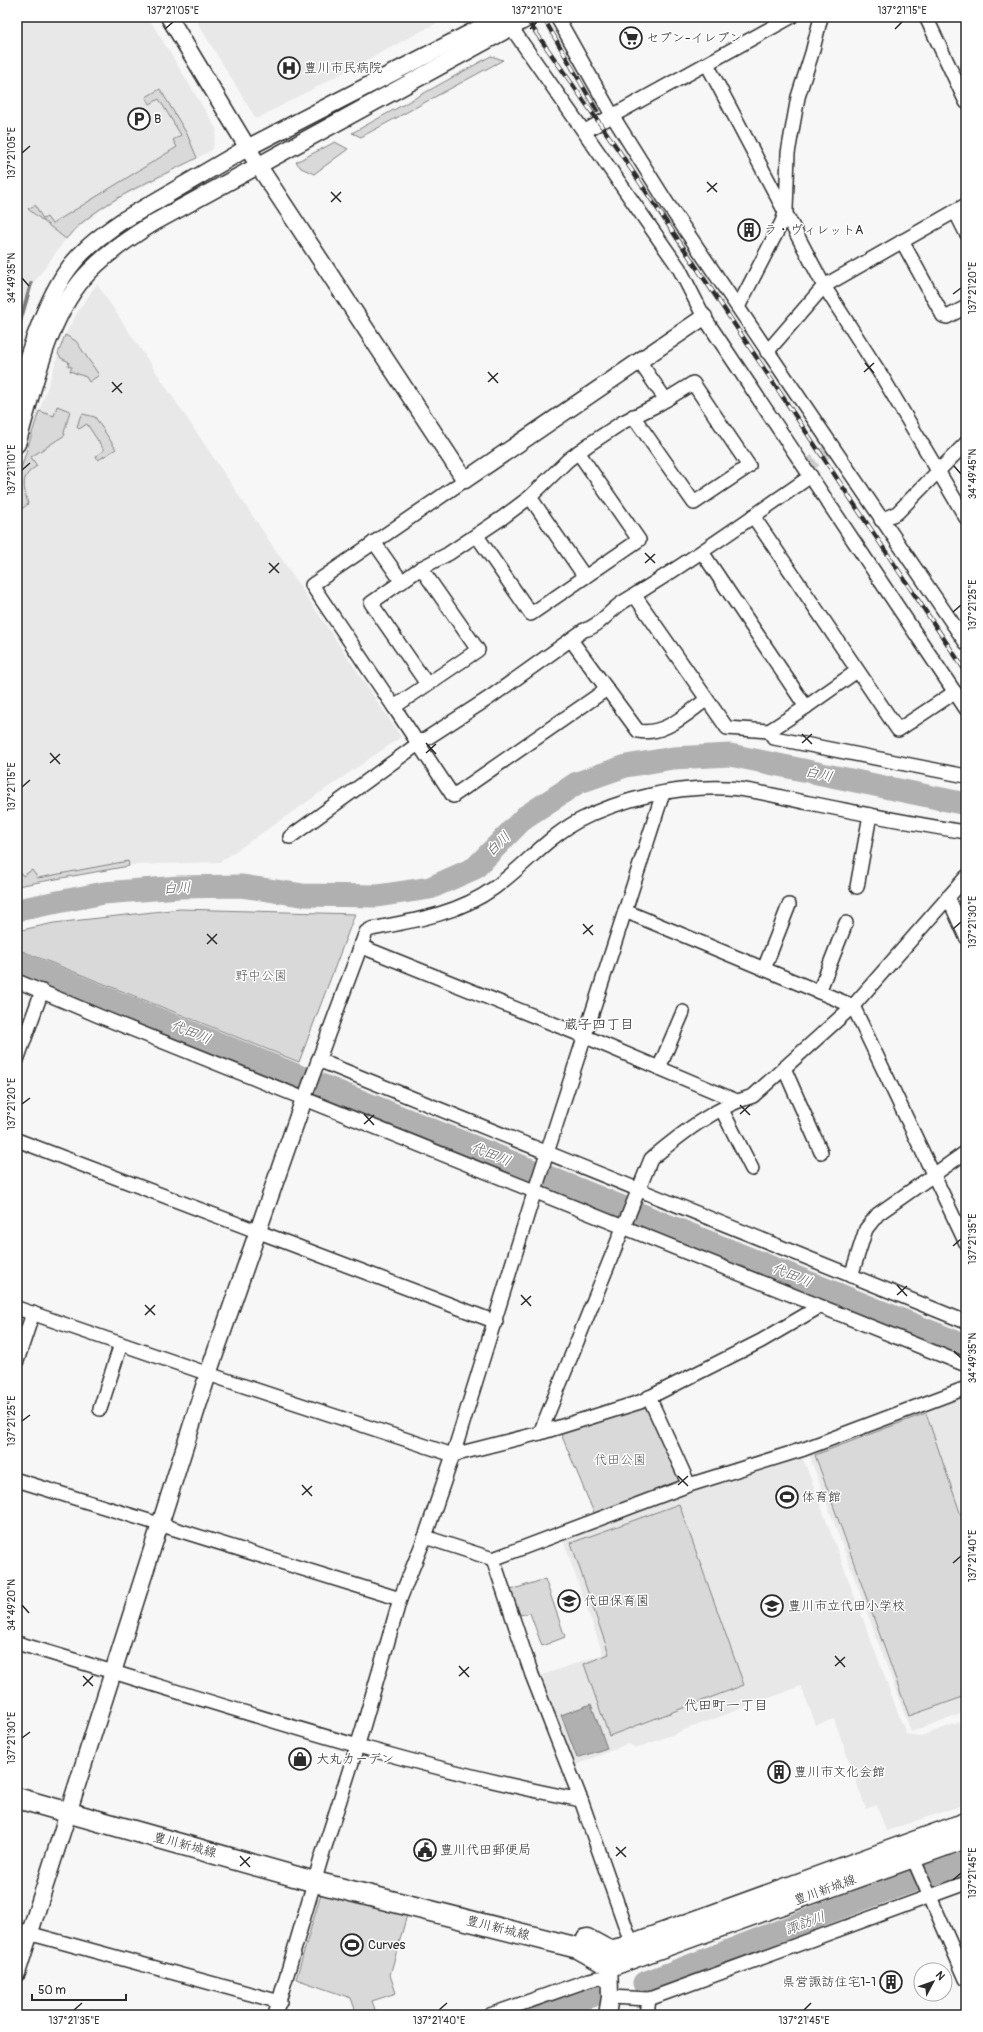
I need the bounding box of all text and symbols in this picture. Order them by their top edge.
text: 137°21'05"E [147,5,199,17]
text: 137°21'10"E [512,5,562,17]
text: 137°21'15"E [877,5,927,17]
supermarket icon: セブン-イレブン [618,25,644,51]
place label: セブン-イレブン [646,30,743,46]
hospital icon: 豊川市民病院 [276,55,302,81]
place label: 豊川市民病院 [304,60,382,76]
parking icon: B [126,106,152,132]
place label: B [154,111,161,127]
text: 137°21'05"E [6,127,18,179]
building icon: ラ・ヴィレットA [736,217,762,243]
place label: ラ・ヴィレットA [764,222,864,238]
text: 34°49'35"N [6,253,18,303]
text: 137°21'20"E [967,262,979,314]
text: 137°21'10"E [6,445,18,495]
text: 34°49'45"N [967,448,979,499]
text: 137°21'25"E [967,580,979,630]
text: 137°21'15"E [6,762,18,812]
water label: 白川 [804,763,834,785]
water label: 白川 [482,828,514,860]
water label: 白川 [163,879,191,897]
text: 137°21'30"E [967,896,979,948]
park label: 野中公園 [235,968,287,984]
water label: 代田川 [168,1016,214,1048]
district label: 蔵子四丁目 [564,1016,634,1033]
text: 137°21'20"E [6,1078,18,1130]
water label: 代田川 [468,1138,514,1170]
text: 137°21'35"E [967,1214,979,1264]
water label: 代田川 [769,1259,815,1291]
text: 34°49'35"N [967,1333,979,1383]
text: 137°21'25"E [6,1396,18,1446]
park label: 代田公園 [594,1452,646,1468]
sports icon: 体育館 [774,1484,800,1510]
place label: 体育館 [802,1489,841,1505]
text: 137°21'40"E [967,1530,979,1582]
text: 34°49'20"N [6,1579,18,1631]
school or university icon: 代田保育園 [556,1588,582,1614]
place label: 代田保育園 [584,1593,649,1609]
school or university icon: 豊川市立代田小学校 [759,1593,785,1619]
place label: 豊川市立代田小学校 [788,1598,905,1614]
district label: 代田町一丁目 [684,1697,768,1714]
text: 137°21'30"E [6,1712,18,1764]
shop icon: 大丸カーデン [287,1746,313,1772]
place label: 大丸カーデン [316,1751,394,1767]
building icon: 豊川市文化会館 [766,1759,792,1785]
place label: 豊川市文化会館 [794,1764,885,1780]
street label: 豊川新城線 [152,1829,219,1861]
public building icon: 豊川代田郵便局 [412,1837,438,1863]
place label: 豊川代田郵便局 [440,1842,531,1858]
text: 137°21'45"E [967,1847,979,1899]
street label: 豊川新城線 [792,1871,859,1909]
water label: 諏訪川 [782,1908,828,1938]
street label: 豊川新城線 [465,1912,532,1944]
sports icon: Curves [339,1932,365,1958]
place label: Curves [368,1937,405,1953]
north arrow [913,1962,953,2002]
building icon: 県営諏訪住宅1-1 [878,1969,904,1995]
text: N [933,1969,948,1983]
place label: 県営諏訪住宅1-1 [782,1974,876,1990]
scale bar [32,1976,126,2002]
text: 50 m [38,1983,66,1998]
text: 137°21'35"E [49,2015,99,2027]
text: 137°21'40"E [413,2015,465,2027]
text: 137°21'45"E [778,2015,830,2027]

